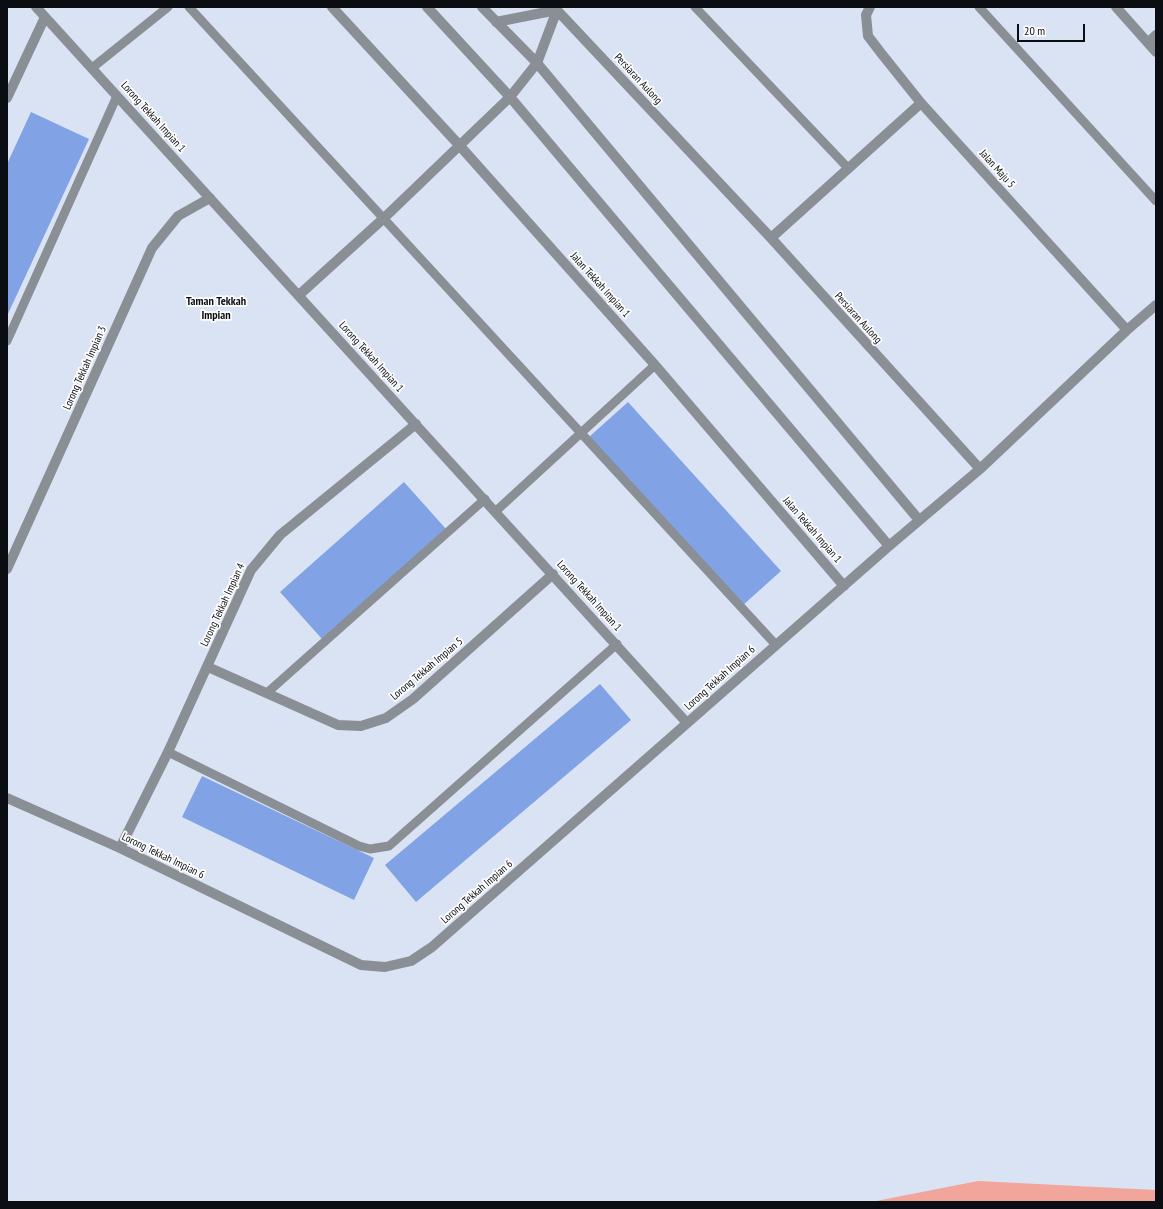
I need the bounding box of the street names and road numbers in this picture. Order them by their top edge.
street label: Persiaran Aulong [611,51,665,107]
street label: Lorong Tekkah Impian 1 [118,79,188,155]
street label: Jalan Maju 5 [976,147,1018,191]
street label: Jalan Tekkah Impian 1 [567,250,633,320]
street label: Persiaran Aulong [832,290,884,346]
street label: Lorong Tekkah Impian 1 [336,319,406,395]
street label: Lorong Tekkah Impian 3 [61,324,109,412]
street label: Jalan Tekkah Impian 1 [780,494,844,566]
street label: Lorong Tekkah Impian 1 [554,558,624,634]
street label: Lorong Tekkah Impian 4 [198,561,248,649]
street label: Lorong Tekkah Impian 5 [388,635,466,703]
street label: Lorong Tekkah Impian 6 [682,643,758,713]
street label: Lorong Tekkah Impian 6 [120,830,206,882]
street label: Lorong Tekkah Impian 6 [439,857,515,927]

